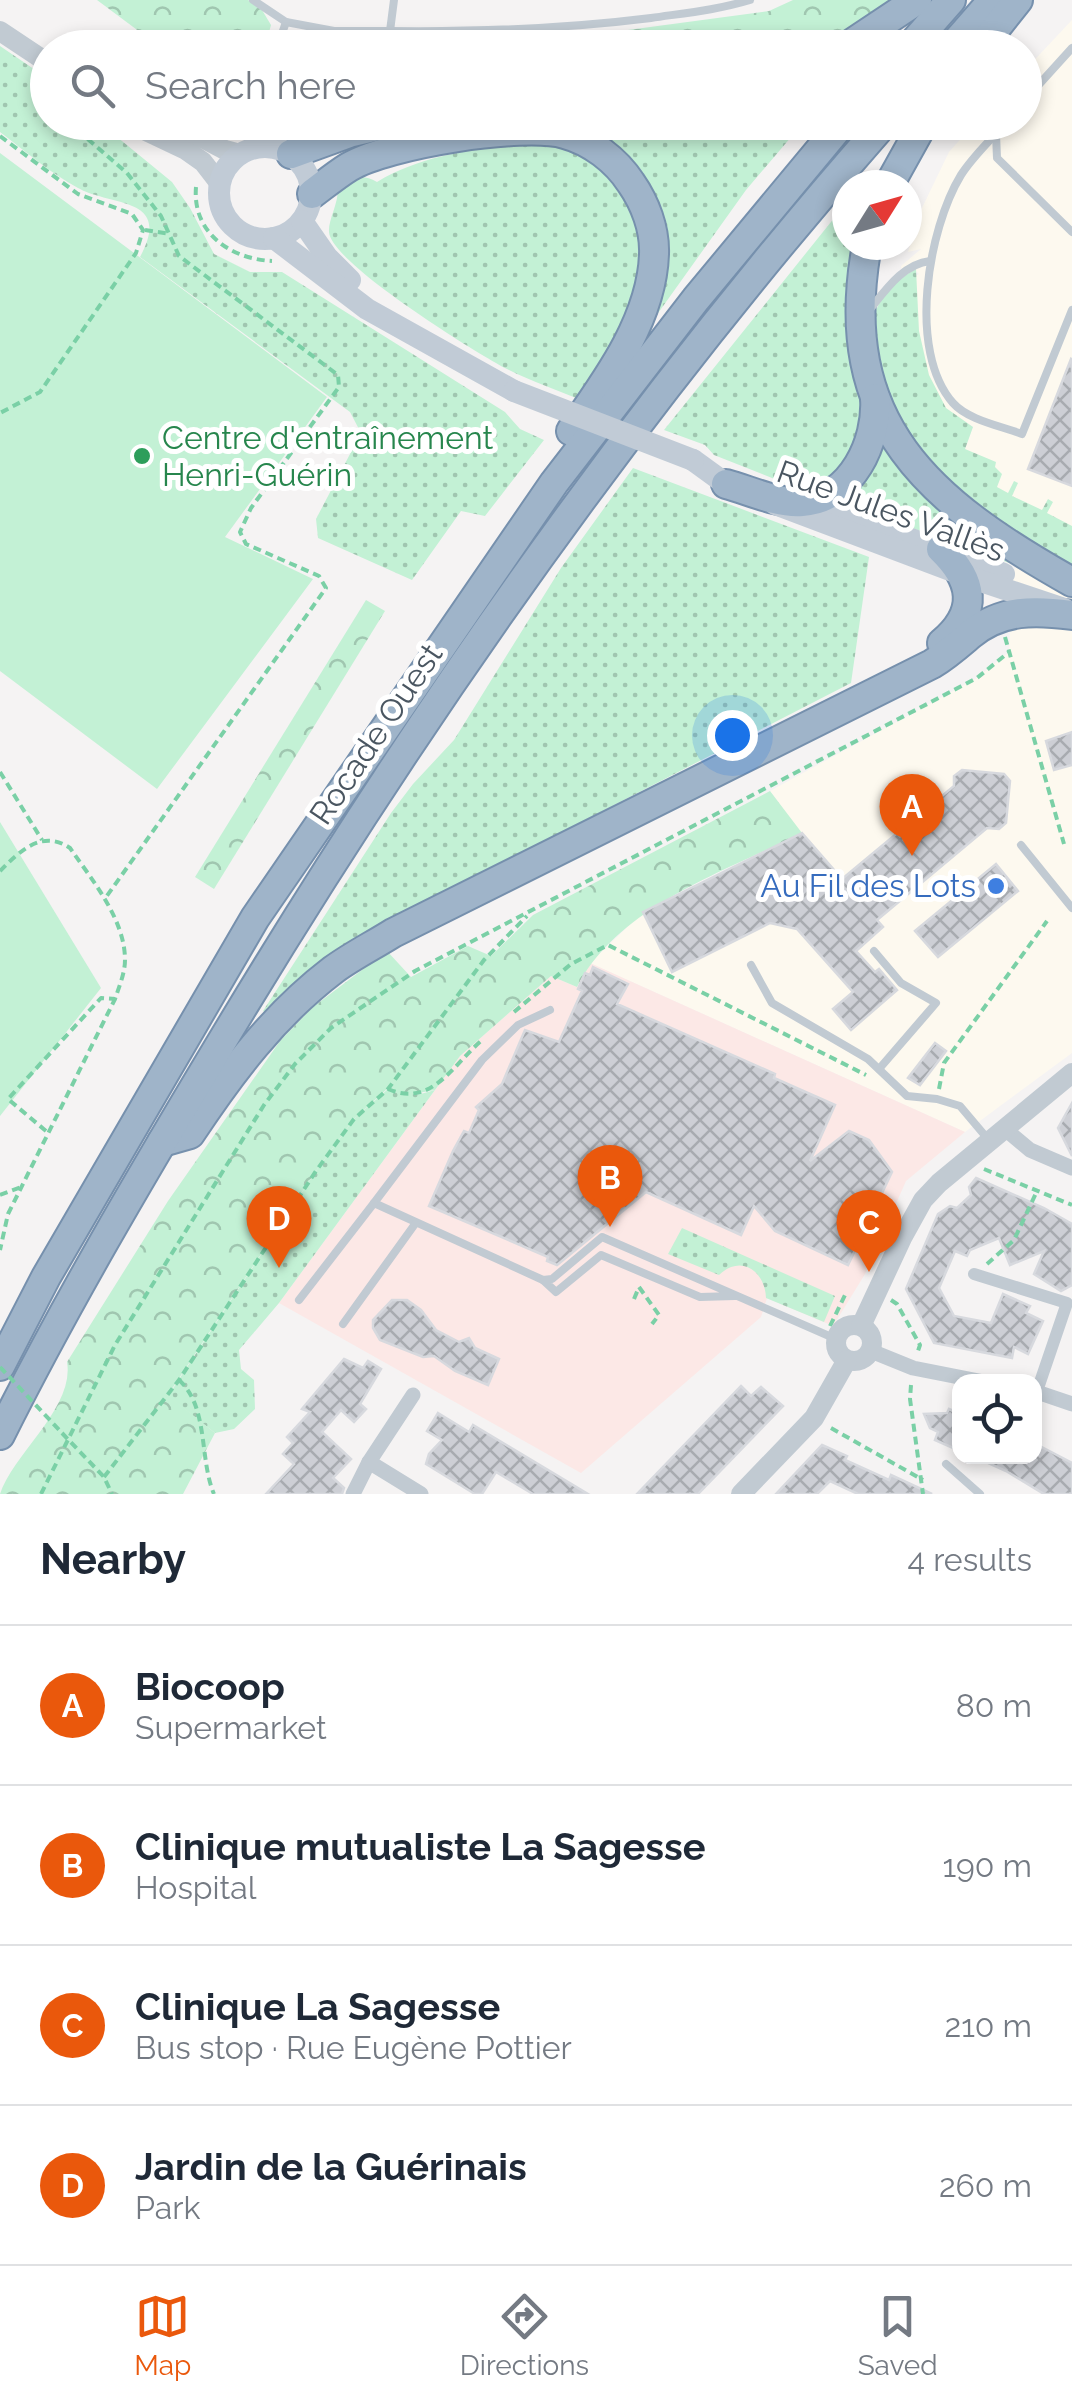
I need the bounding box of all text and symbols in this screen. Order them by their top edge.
search box [30,30,1042,140]
icon: search [65,58,120,113]
text: Search here [145,63,356,108]
north arrow [832,170,922,260]
place label: Centre d'entraînement Henri-Guérin [162,419,493,493]
marker: Centre d'entraînement Henri-Guérin [131,445,153,467]
street label: Rue Jules Vallès [772,452,1010,569]
street label: Rocade Ouest [302,636,450,831]
your location [707,710,758,761]
pin: A [880,774,944,856]
place label: Au Fil des Lots [760,867,976,904]
marker: Au Fil des Lots [985,875,1007,897]
pin: B [578,1144,642,1227]
pin: D [246,1186,312,1268]
pin: C [836,1190,902,1272]
map controls [952,1374,1042,1464]
button: locate [952,1374,1042,1464]
text: Nearby [40,1535,186,1584]
text: 4 results [908,1541,1032,1578]
text: Biocoop [135,1664,285,1709]
text: A [62,1687,83,1724]
text: 80 m [956,1687,1032,1724]
text: Supermarket [135,1709,327,1746]
text: Clinique mutualiste La Sagesse [135,1824,706,1869]
text: B [62,1847,83,1884]
text: 190 m [942,1847,1032,1884]
text: Hospital [135,1869,256,1906]
text: Clinique La Sagesse [135,1984,500,2029]
text: C [62,2007,83,2044]
text: 210 m [944,2007,1032,2044]
text: Bus stop · Rue Eugène Pottier [135,2029,572,2066]
text: Jardin de la Guérinais [135,2144,527,2189]
text: D [61,2167,84,2204]
text: 260 m [939,2167,1032,2204]
text: Park [135,2189,200,2226]
tab: Map [134,2289,191,2382]
tab: Directions [460,2289,589,2382]
tab: Saved [858,2289,938,2382]

